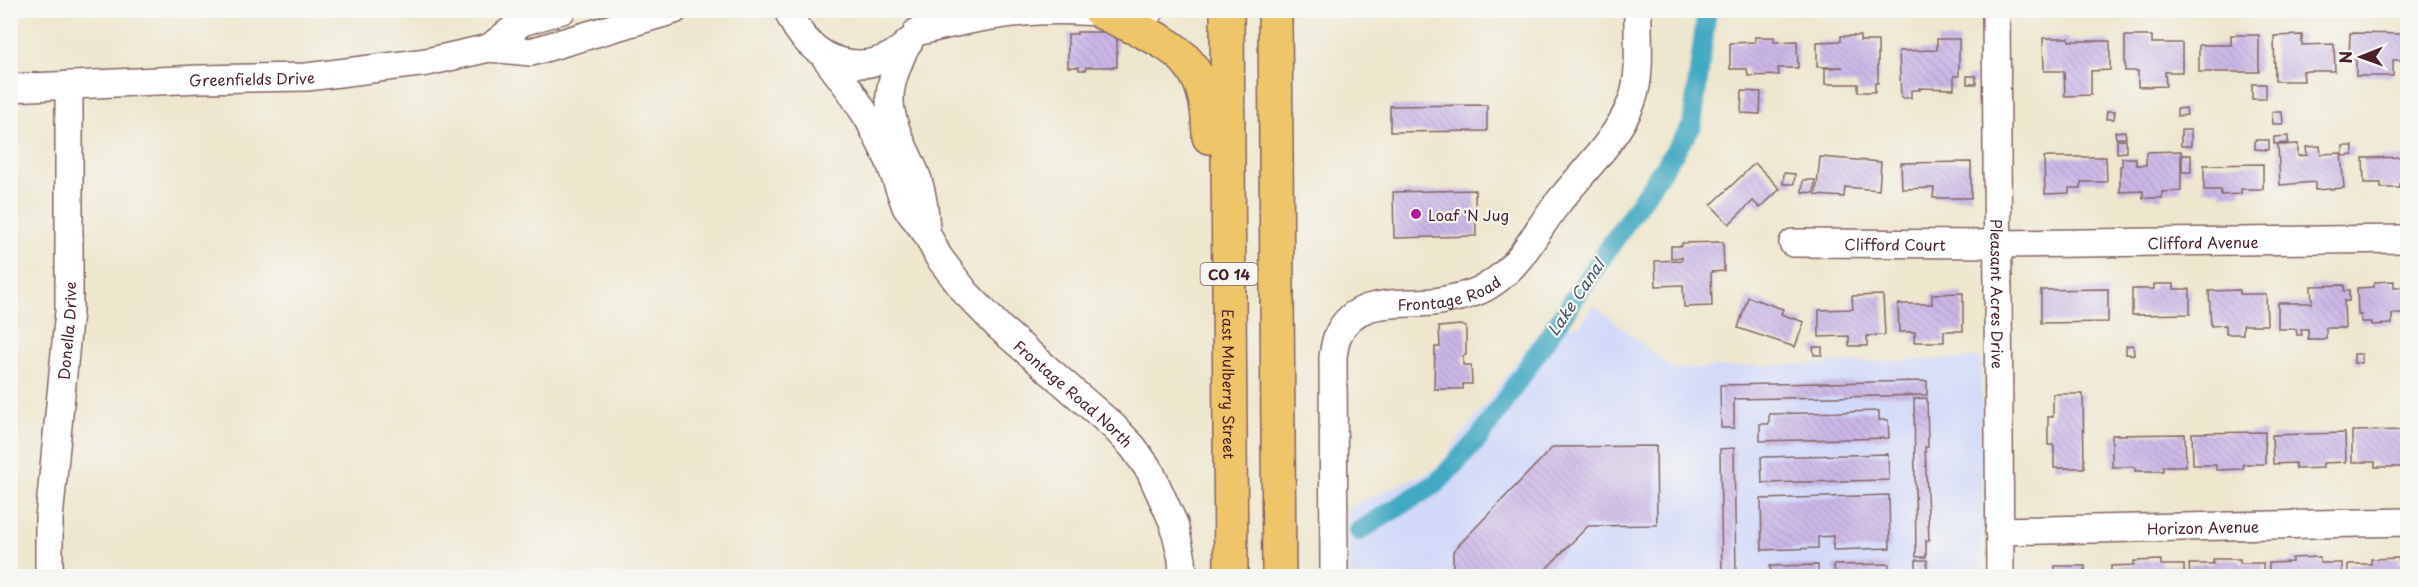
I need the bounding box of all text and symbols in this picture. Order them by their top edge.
north arrow [2331,27,2391,87]
text: N [2333,51,2357,64]
street label: Greenfields Drive [188,65,316,91]
place label: Loaf 'N Jug [1428,203,1509,226]
marker: Loaf 'N Jug [1409,207,1423,221]
street label: Pleasant Acres Drive [1986,219,2010,369]
street label: Clifford Avenue [2147,229,2259,254]
street label: Clifford Court [1844,232,1946,255]
water label: Lake Canal [1541,252,1611,340]
road number: CO 14 [1200,263,1258,285]
street label: Frontage Road [1397,269,1505,315]
street label: Donella Drive [51,281,81,381]
street label: East Mulberry Street [1218,309,1242,459]
street label: Frontage Road North [1009,334,1139,452]
street label: Horizon Avenue [2147,514,2259,539]

